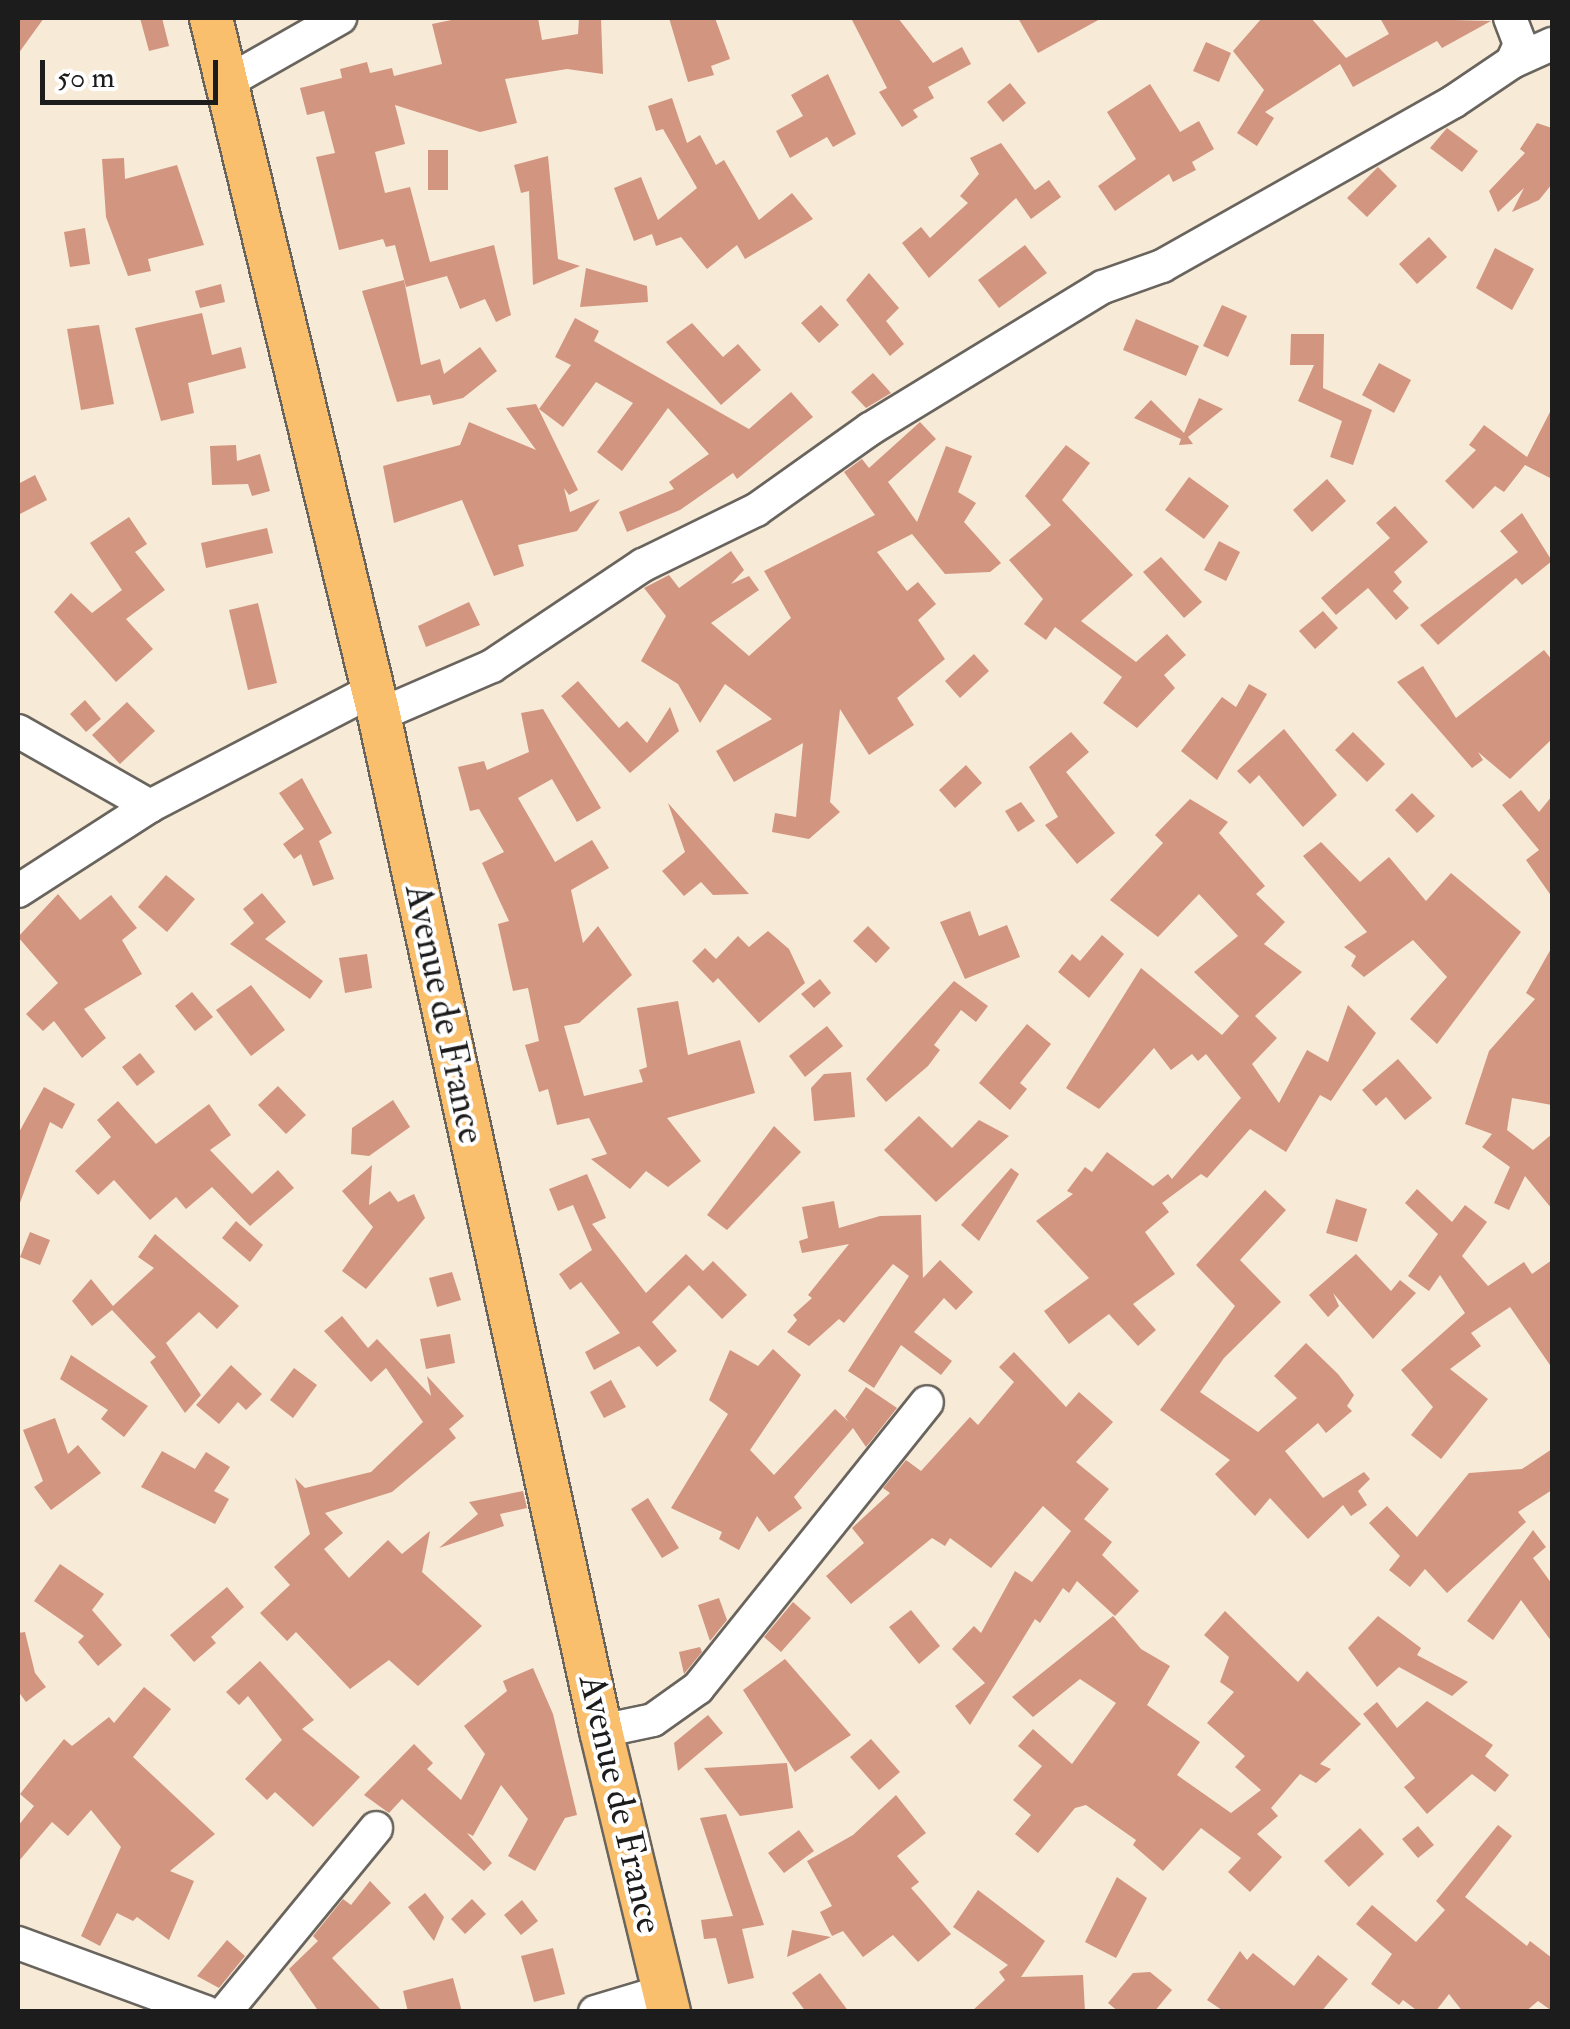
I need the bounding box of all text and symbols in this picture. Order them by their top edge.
scale bar [45,40,222,102]
text: 50 m [57,59,115,96]
street label: Avenue de France [394,880,494,1148]
street label: Avenue de France [568,1670,672,1938]

